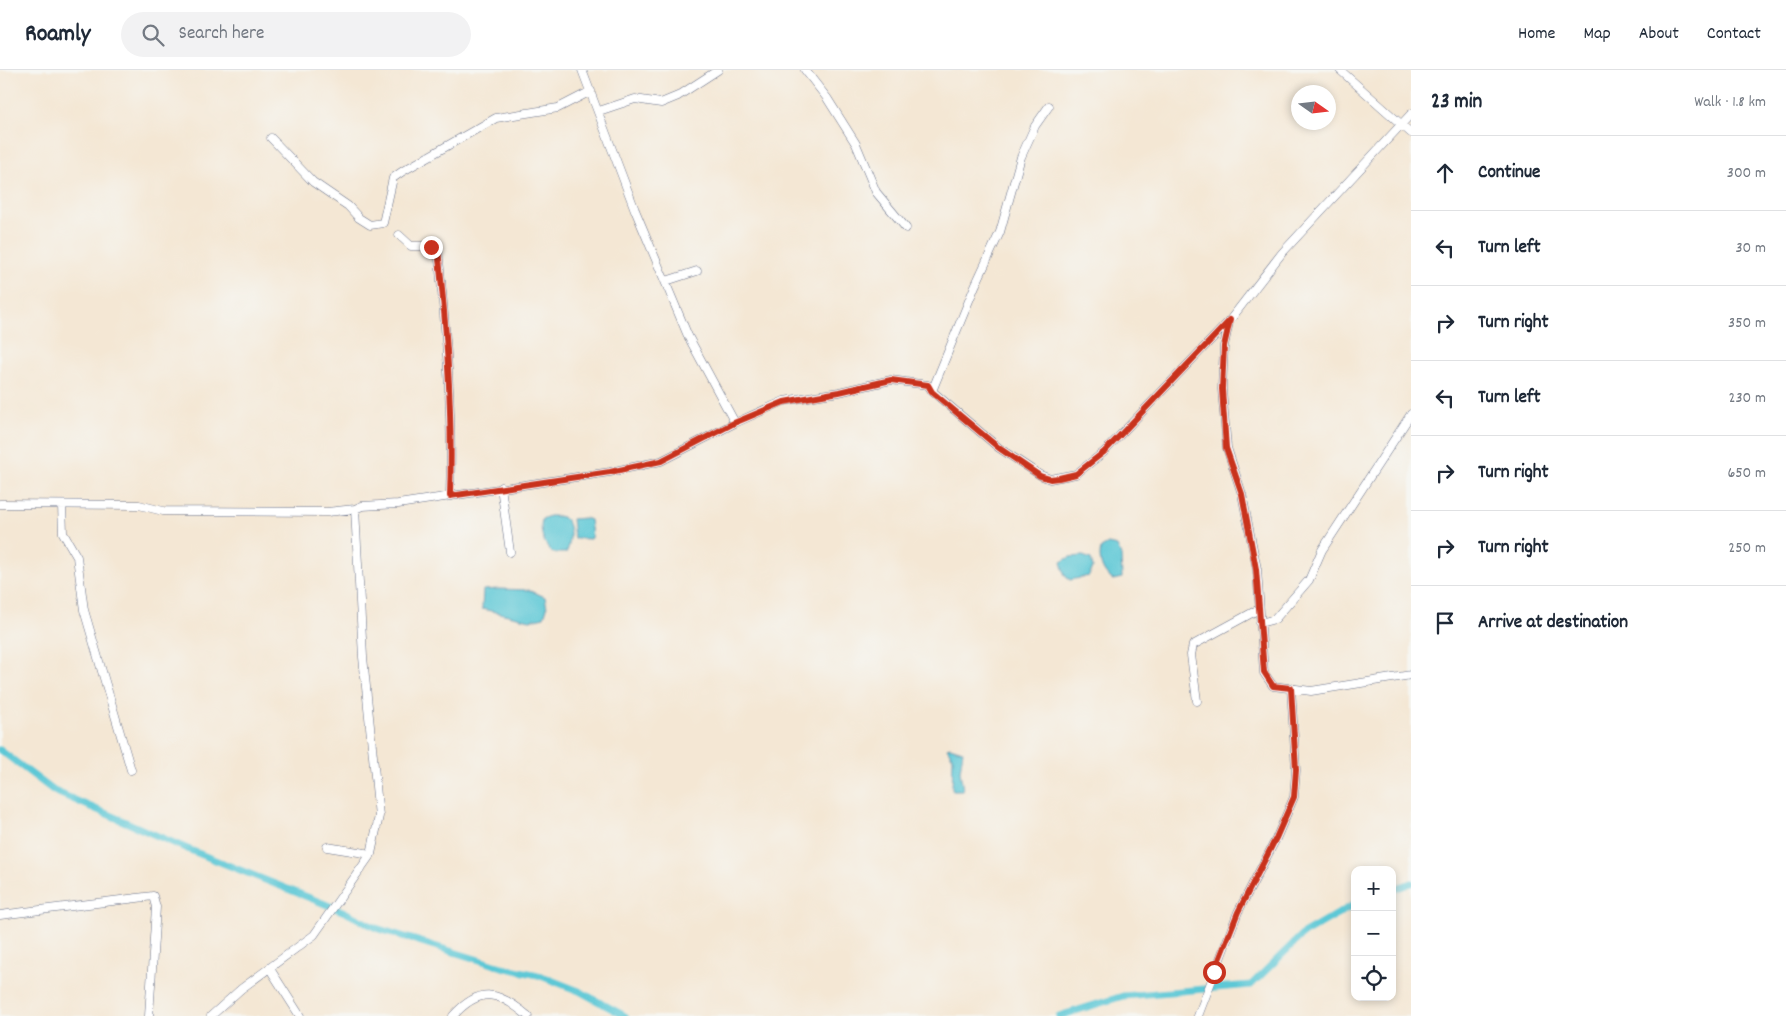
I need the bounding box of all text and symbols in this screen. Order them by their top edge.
search box [121,12,471,57]
text: Roamly [25,18,91,52]
icon: search [139,21,167,49]
text: Search here [179,21,264,48]
text: Home [1518,22,1555,47]
text: Map [1583,22,1611,47]
text: About [1639,22,1679,47]
text: Contact [1707,22,1761,47]
north arrow [1291,85,1336,130]
text: 23 min [1431,88,1482,118]
text: Walk · 1.8 km [1694,91,1766,114]
icon: ahead [1431,159,1459,187]
text: Continue [1478,160,1540,187]
text: 300 m [1727,162,1766,185]
icon: left [1431,234,1459,262]
text: Turn left [1478,235,1541,262]
route end [420,236,443,259]
text: 30 m [1736,237,1766,260]
icon: right [1431,309,1459,337]
text: Turn right [1478,310,1549,337]
text: 350 m [1728,312,1766,335]
icon: left [1431,384,1459,412]
text: Turn left [1478,385,1541,412]
text: 230 m [1729,387,1766,410]
icon: right [1431,459,1459,487]
text: Turn right [1478,460,1549,487]
text: 650 m [1727,462,1766,485]
icon: right [1431,534,1459,562]
text: Turn right [1478,535,1549,562]
text: 250 m [1728,537,1766,560]
icon: arrive [1431,609,1459,637]
text: Arrive at destination [1478,610,1628,637]
map controls [1351,866,1396,1001]
button: + [1351,866,1396,911]
button: − [1351,911,1396,956]
button: locate [1351,956,1396,1001]
route start [1203,961,1226,984]

